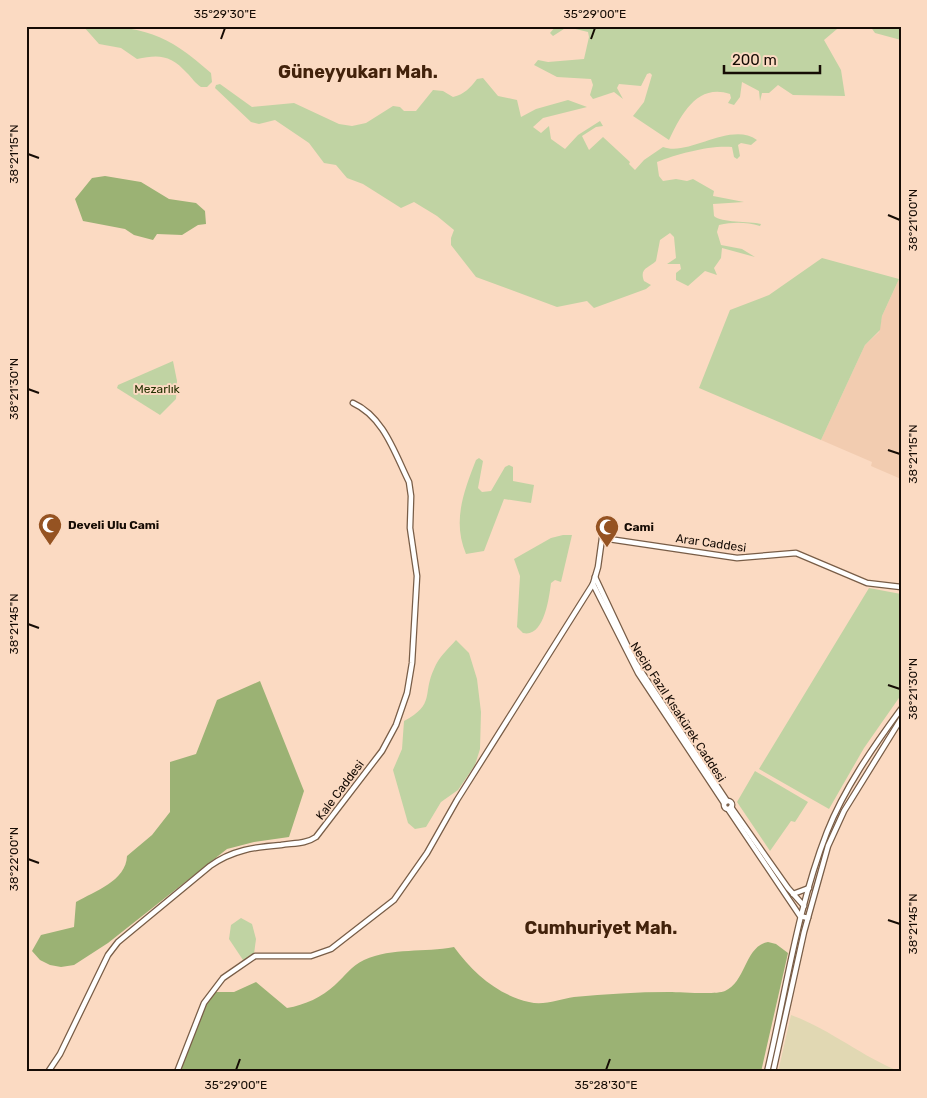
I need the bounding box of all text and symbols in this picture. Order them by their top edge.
text: 35°29'30"E [194,7,256,21]
text: 35°29'00"E [564,7,626,21]
scale bar [724,42,821,74]
text: 200 m [732,51,777,69]
district label: Güneyyukarı Mah. [278,61,438,83]
text: 38°21'15"N [7,124,21,184]
text: 38°21'00"N [906,189,920,251]
text: 38°21'30"N [7,358,21,420]
park label: Mezarlık [134,382,181,396]
text: 38°21'15"N [906,424,920,484]
mosque icon: Develi Ulu Cami [37,512,63,546]
mosque icon: Cami [594,514,620,548]
place label: Develi Ulu Cami [68,518,159,532]
place label: Cami [624,520,654,534]
street label: Arar Caddesi [675,531,747,555]
text: 38°21'45"N [7,593,21,655]
street label: Necip Fazıl Kısakürek Caddesi [627,639,729,785]
text: 38°21'30"N [906,658,920,720]
street label: Kale Caddesi [313,757,367,823]
text: 38°22'00"N [7,827,21,891]
text: 38°21'45"N [906,893,920,955]
district label: Cumhuriyet Mah. [525,917,677,939]
text: 35°29'00"E [205,1078,267,1092]
text: 35°28'30"E [575,1078,637,1092]

